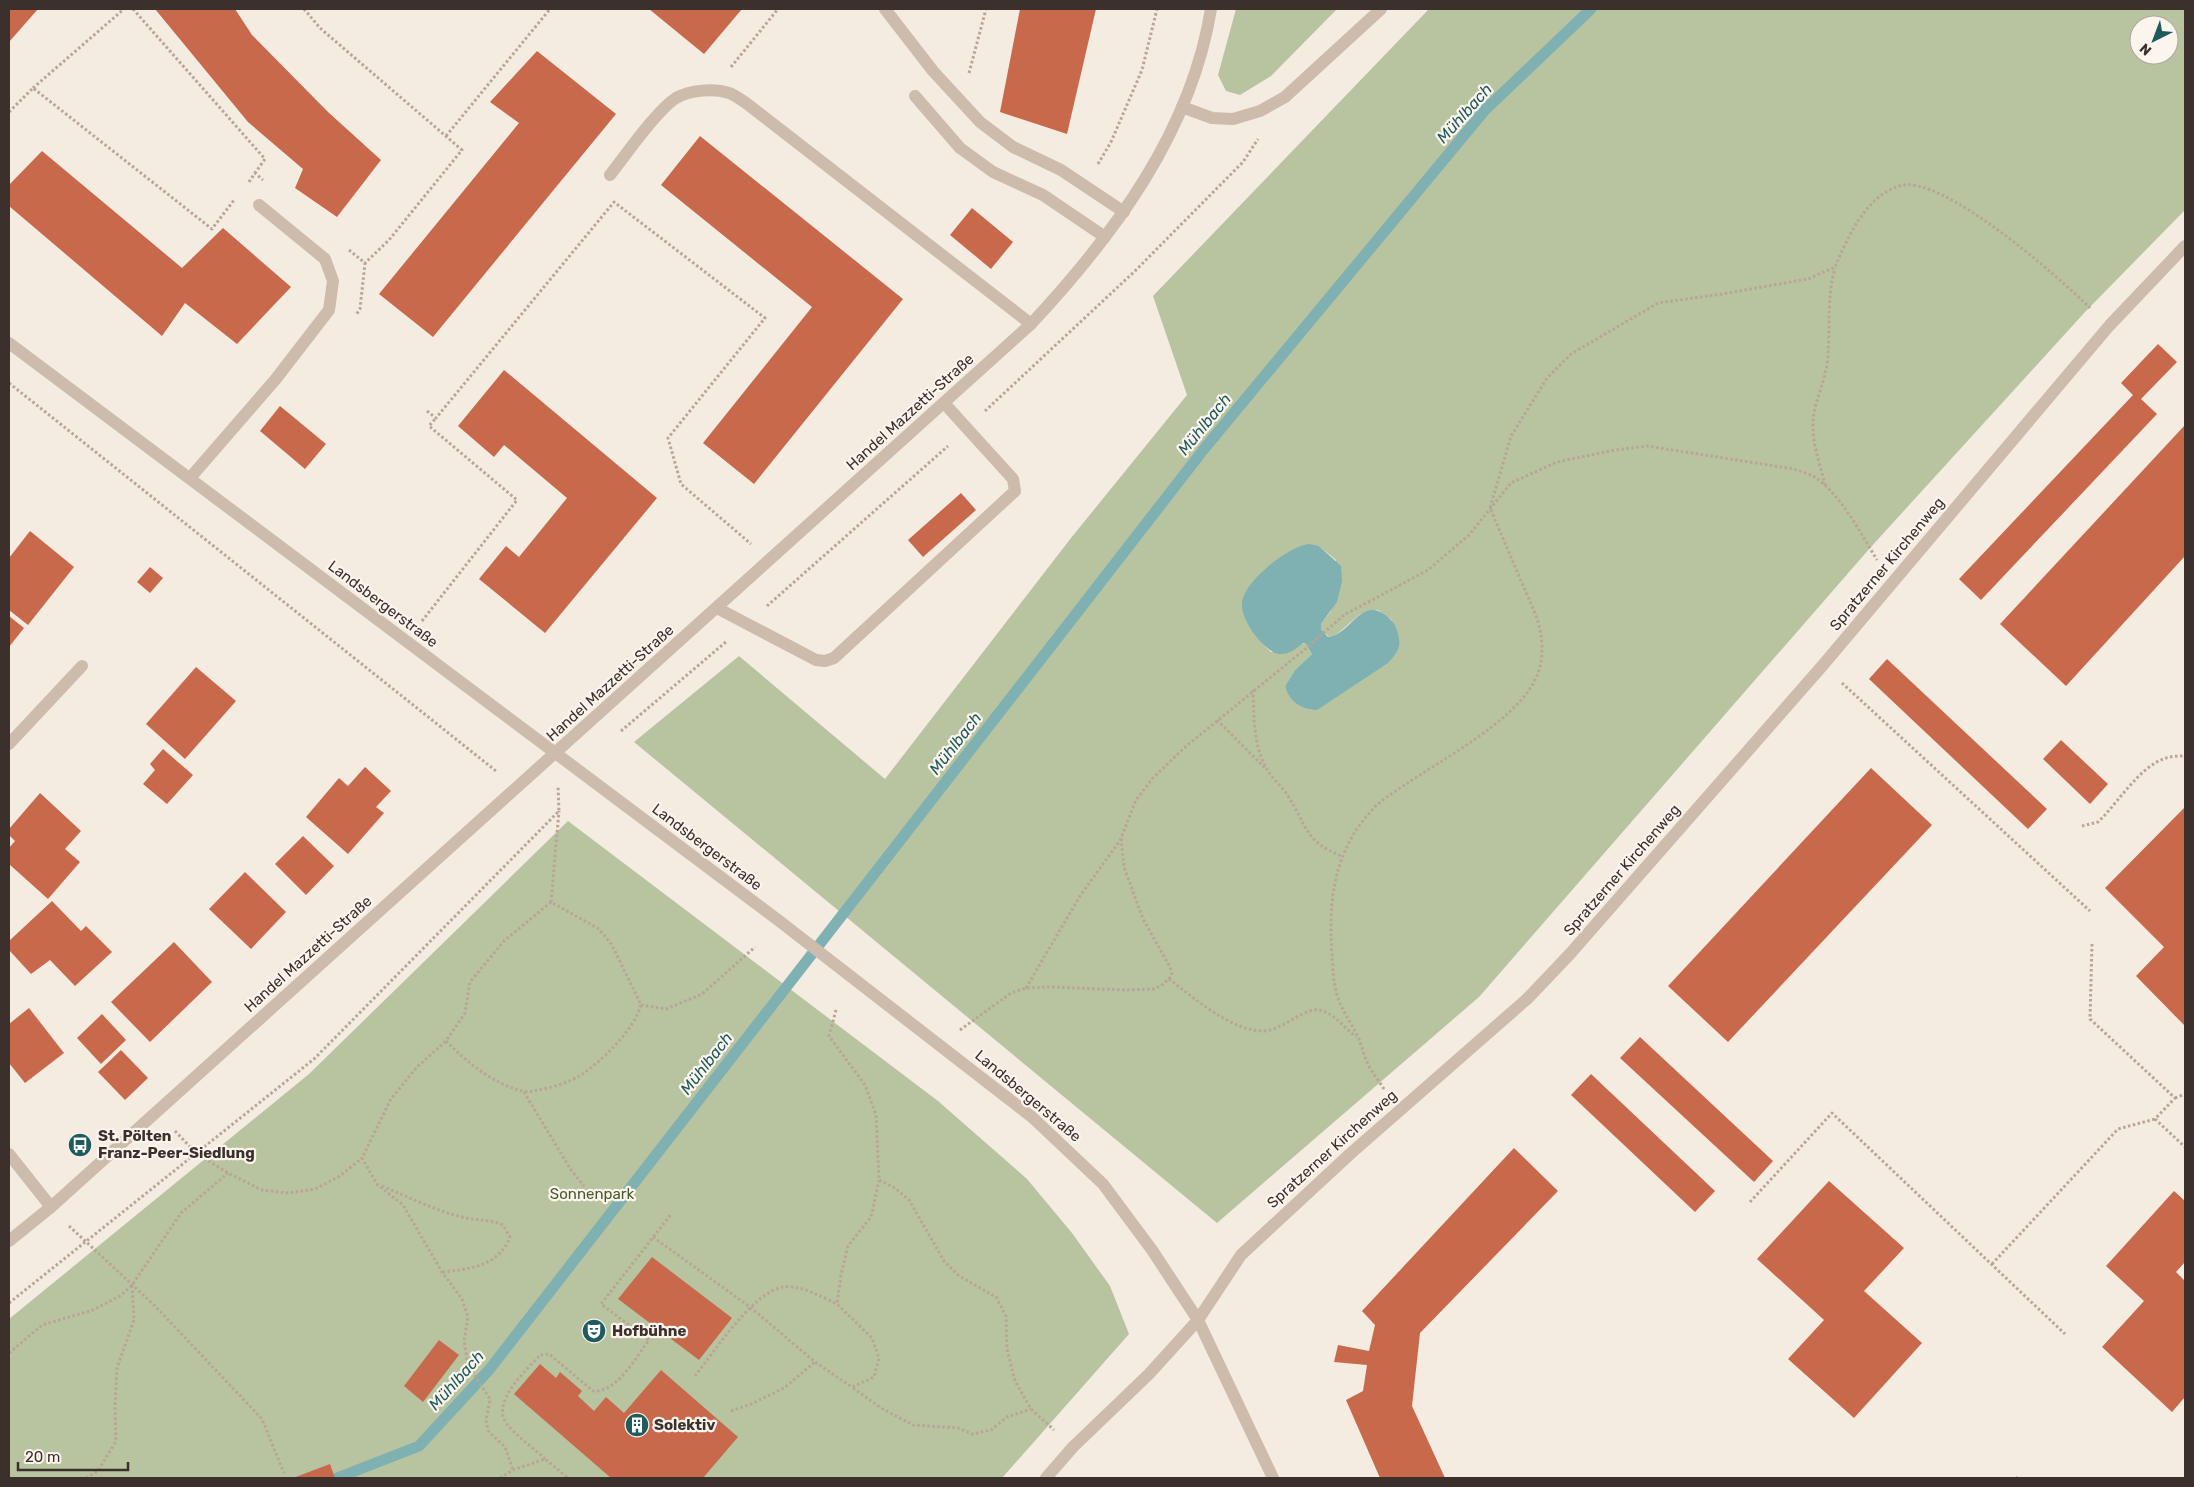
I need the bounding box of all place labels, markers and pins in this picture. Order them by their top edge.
place label: St. Pölten Franz-Peer-Siedlung [98,1127,255,1162]
bus stop icon: St. Pölten Franz-Peer-Siedlung [67,1132,93,1158]
theatre icon: Hofbühne [581,1318,607,1344]
place label: Hofbühne [612,1322,686,1340]
building icon: Solektiv [624,1412,650,1438]
place label: Solektiv [654,1416,715,1434]

